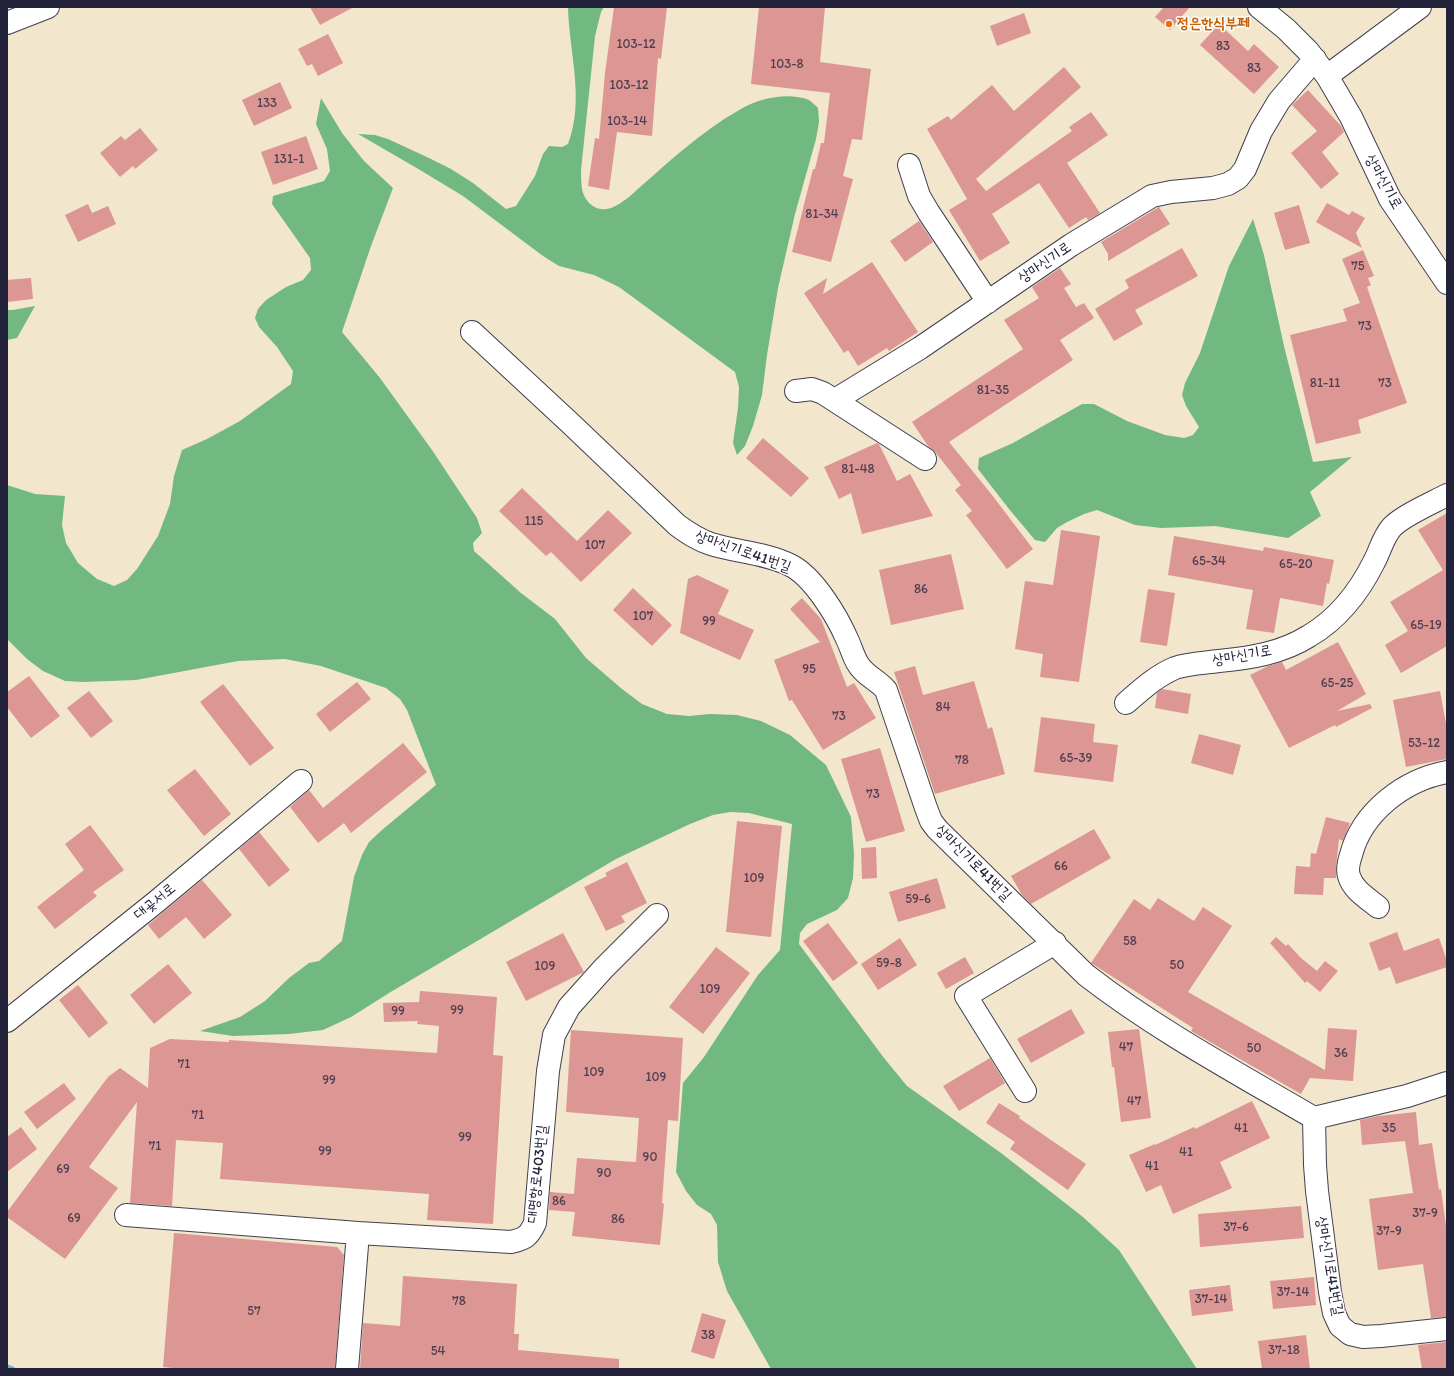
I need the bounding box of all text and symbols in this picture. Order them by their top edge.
place label: 정은한식부페 [1177,15,1249,33]
marker: 정은한식부페 [1164,19,1174,29]
house number: 103-12 [616,37,656,53]
house number: 83 [1216,39,1230,55]
house number: 103-8 [770,57,804,73]
house number: 83 [1247,61,1261,77]
house number: 103-12 [609,78,649,94]
house number: 133 [257,96,277,112]
house number: 103-14 [607,114,647,130]
street label: 상마신기로 [1360,151,1406,213]
house number: 131-1 [274,152,304,168]
house number: 81-34 [805,207,839,223]
street label: 상마신기로 [1015,239,1075,287]
house number: 75 [1351,259,1365,275]
house number: 73 [1358,319,1372,335]
house number: 81-11 [1310,376,1340,392]
house number: 73 [1378,376,1392,392]
house number: 81-35 [977,383,1009,399]
house number: 81-48 [841,462,875,478]
house number: 115 [525,514,543,530]
street label: 상마신기로41번길 [693,527,793,577]
house number: 107 [585,538,605,554]
house number: 65-34 [1192,554,1226,570]
house number: 65-20 [1279,557,1313,573]
house number: 86 [914,582,928,598]
house number: 107 [633,609,653,625]
house number: 99 [702,614,716,630]
house number: 65-19 [1410,618,1442,634]
street label: 상마신기로 [1211,642,1273,670]
house number: 95 [802,662,816,678]
house number: 65-25 [1321,676,1353,692]
house number: 84 [936,700,950,716]
house number: 73 [832,709,846,725]
house number: 53-12 [1408,736,1440,752]
house number: 65-39 [1060,751,1092,767]
house number: 78 [955,753,969,769]
house number: 73 [866,787,880,803]
street label: 상마신기로41번길 [931,821,1015,905]
house number: 66 [1054,859,1068,875]
house number: 109 [744,871,764,887]
street label: 대곶서로 [131,880,179,924]
house number: 59-6 [905,892,931,908]
house number: 58 [1123,934,1137,950]
house number: 59-8 [876,956,902,972]
house number: 50 [1170,958,1184,974]
house number: 109 [535,959,555,975]
house number: 109 [700,982,720,998]
house number: 99 [450,1003,464,1019]
house number: 99 [391,1004,405,1020]
house number: 47 [1119,1040,1133,1056]
house number: 50 [1247,1041,1261,1057]
house number: 36 [1334,1046,1348,1062]
house number: 71 [178,1057,190,1073]
house number: 109 [584,1065,604,1081]
house number: 109 [646,1070,666,1086]
house number: 99 [322,1073,336,1089]
house number: 47 [1127,1094,1141,1110]
house number: 71 [192,1108,204,1124]
house number: 41 [1234,1121,1248,1137]
house number: 35 [1382,1121,1396,1137]
street label: 대명항로403번길 [524,1124,552,1224]
house number: 99 [458,1130,472,1146]
house number: 71 [149,1139,161,1155]
house number: 99 [318,1144,332,1160]
house number: 41 [1179,1145,1193,1161]
house number: 90 [643,1150,657,1166]
house number: 41 [1145,1159,1159,1175]
house number: 69 [56,1162,70,1178]
house number: 90 [597,1166,611,1182]
house number: 86 [552,1194,566,1210]
house number: 37-9 [1412,1206,1438,1222]
house number: 69 [67,1211,81,1227]
house number: 86 [611,1212,625,1228]
street label: 상마신기로41번길 [1311,1215,1347,1317]
house number: 37-6 [1223,1220,1249,1236]
house number: 37-9 [1376,1224,1402,1240]
house number: 37-14 [1277,1285,1309,1301]
house number: 37-14 [1195,1292,1227,1308]
house number: 78 [452,1294,466,1310]
house number: 57 [247,1304,261,1320]
house number: 38 [701,1328,715,1344]
house number: 37-18 [1268,1343,1300,1359]
house number: 54 [431,1344,445,1360]

